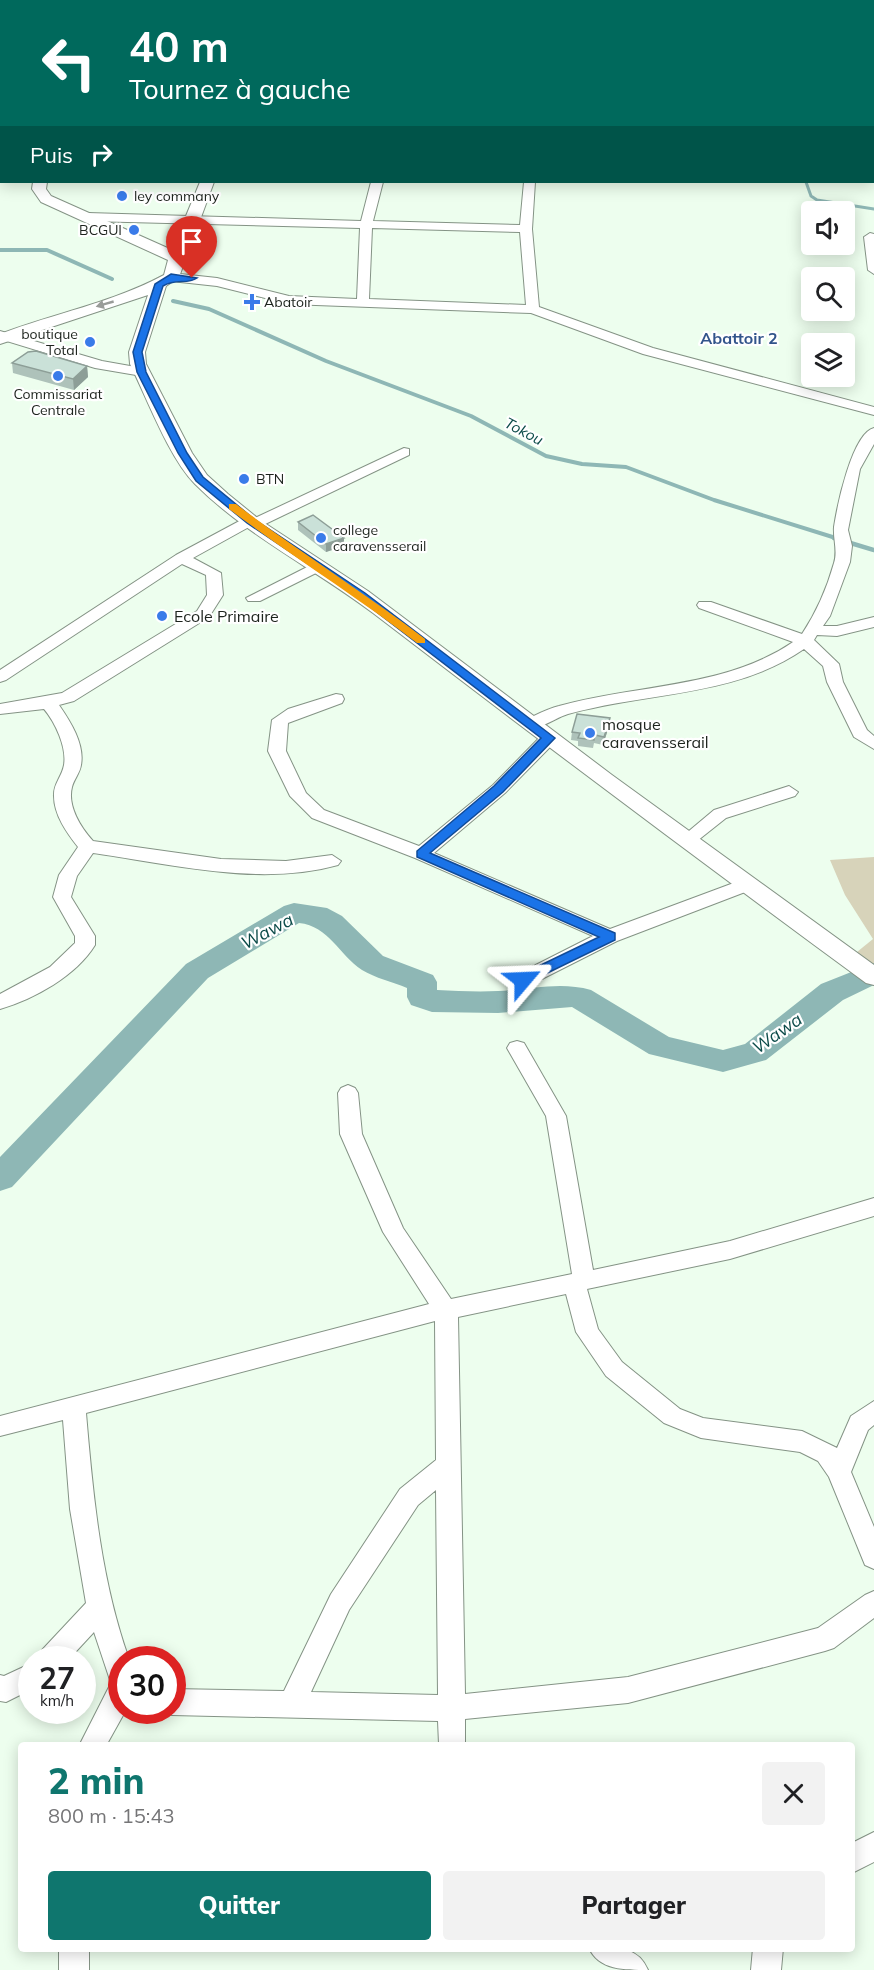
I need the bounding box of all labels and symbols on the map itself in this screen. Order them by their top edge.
place label: ley commany [134,187,220,205]
marker: ley commany [115,189,129,203]
pin [166,216,217,278]
place label: BCGUI [79,221,122,239]
marker: BCGUI [127,223,141,237]
place label: Abatoir [264,293,313,311]
marker: Abatoir [245,295,259,309]
one-way arrow [96,300,114,310]
place label: boutique Total [21,325,78,359]
district label: Abattoir 2 [700,328,778,348]
marker: boutique Total [83,335,97,349]
marker: Commissariat Centrale [51,369,65,383]
place label: Commissariat Centrale [14,385,103,419]
water label: Tokou [501,413,547,449]
place label: BTN [256,470,284,488]
marker: BTN [237,472,251,486]
place label: college caravensserail [333,521,426,555]
marker: college caravensserail [314,531,328,545]
place label: Ecole Primaire [174,606,279,626]
marker: Ecole Primaire [155,609,169,623]
place label: mosque caravensserail [602,714,709,752]
marker: mosque caravensserail [583,726,597,740]
water label: Wawa [237,908,297,954]
position arrow [491,948,555,1012]
water label: Wawa [747,1007,807,1058]
speed limit sign: 30 [108,1646,186,1724]

